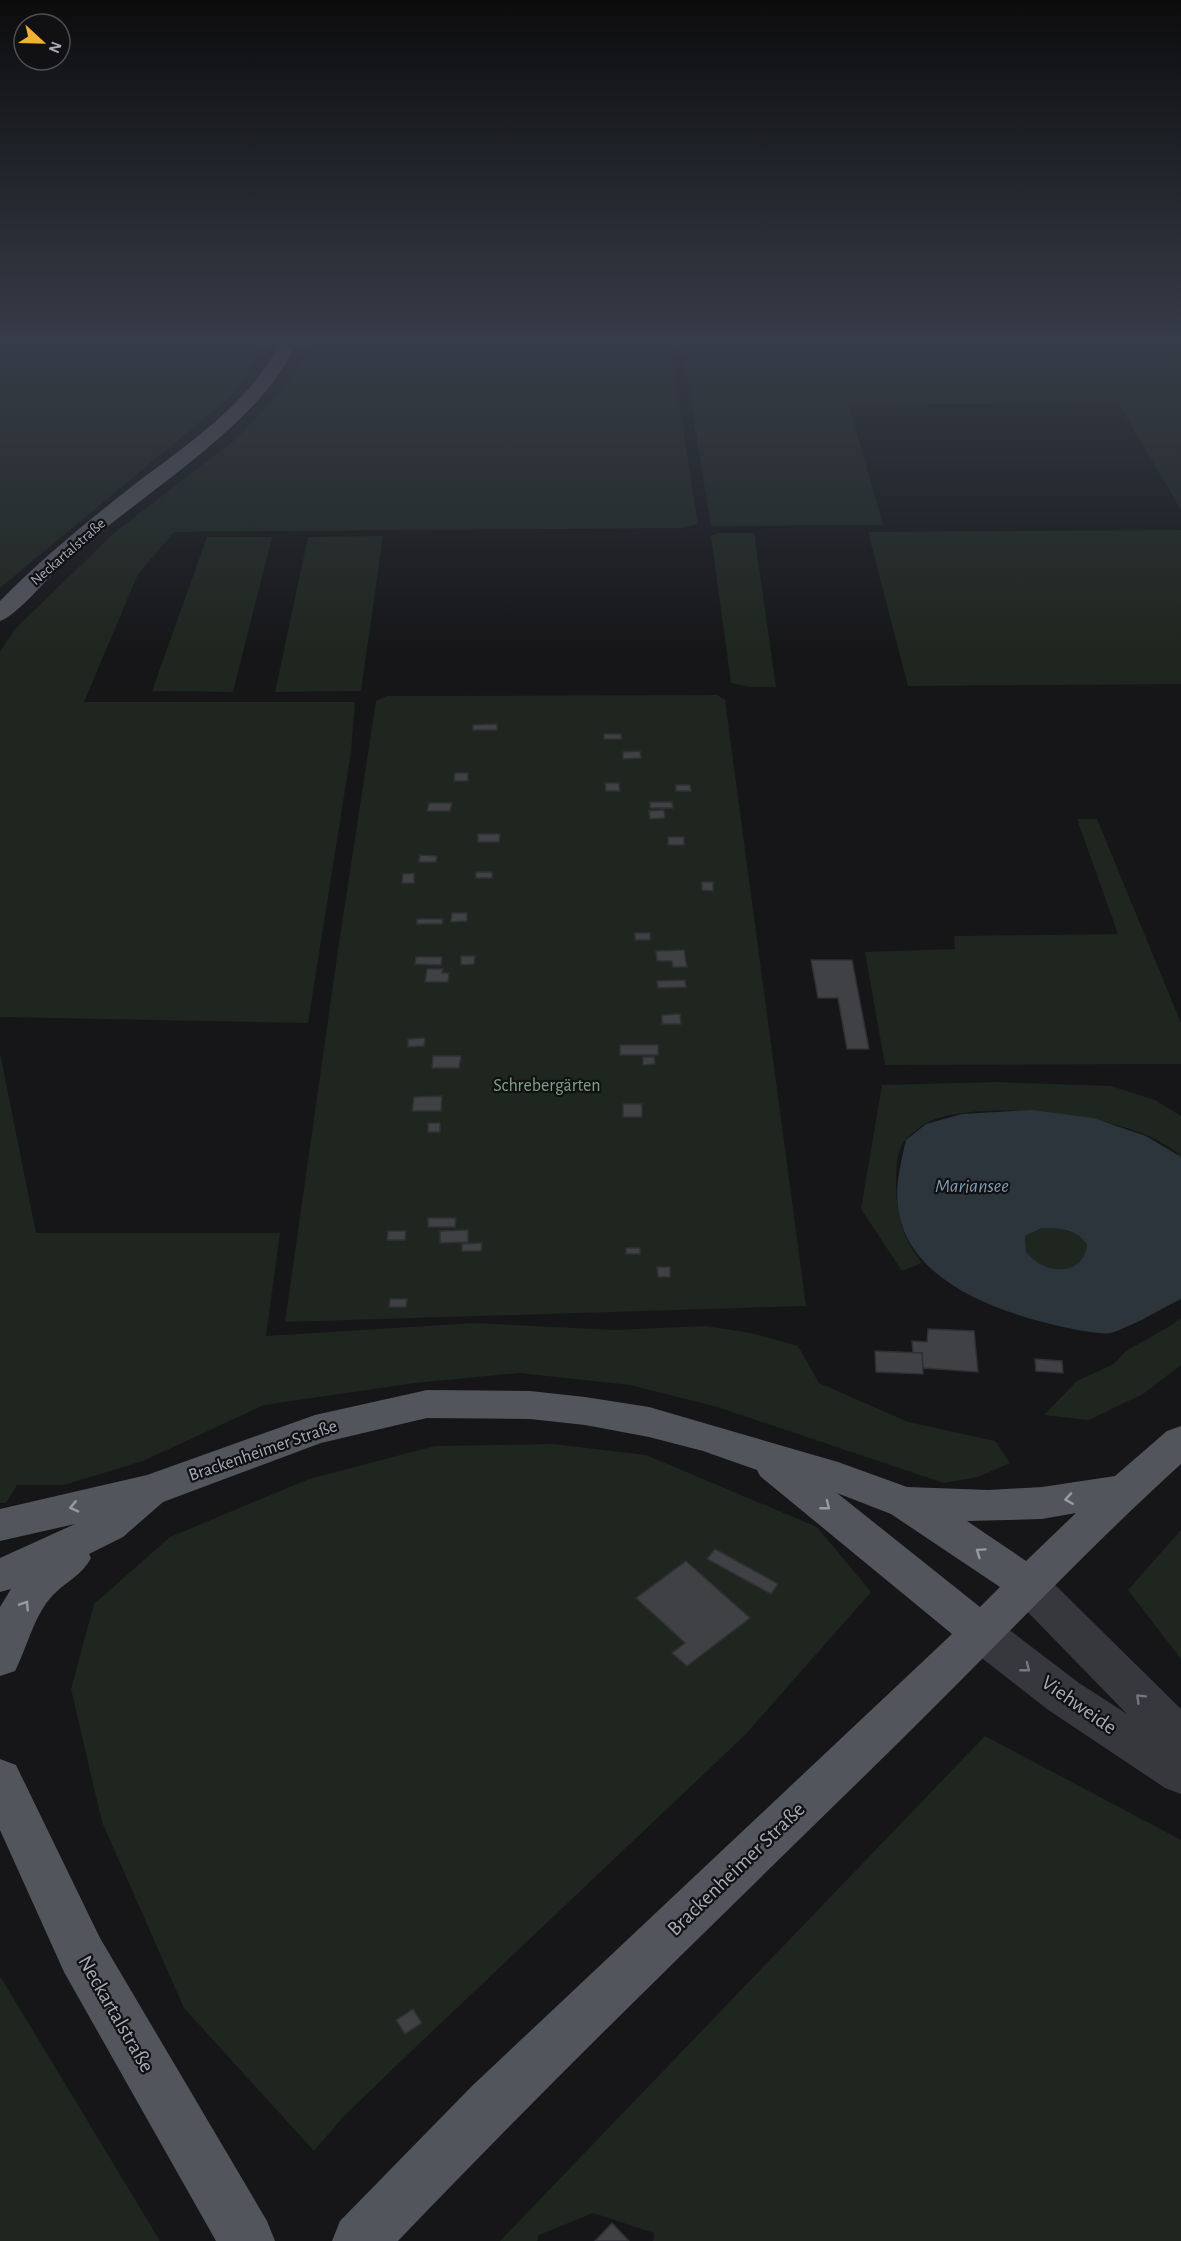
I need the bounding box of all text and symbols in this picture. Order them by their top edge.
north arrow [12,12,72,72]
text: N [45,39,64,55]
street label: Neckartalstraße [28,516,108,588]
park label: Schrebergärten [493,1077,601,1095]
water label: Mariansee [935,1176,1009,1196]
street label: Brackenheimer Straße [186,1417,340,1485]
one-way arrow [1064,1492,1073,1504]
one-way arrow [819,1499,830,1510]
one-way arrow [70,1500,80,1513]
one-way arrow [976,1548,987,1559]
one-way arrow [17,1601,29,1611]
one-way arrow [1020,1660,1031,1671]
street label: Viehweide [1038,1672,1120,1738]
one-way arrow [1136,1694,1147,1705]
street label: Brackenheimer Straße [663,1798,809,1940]
street label: Neckartalstraße [74,1952,158,2076]

